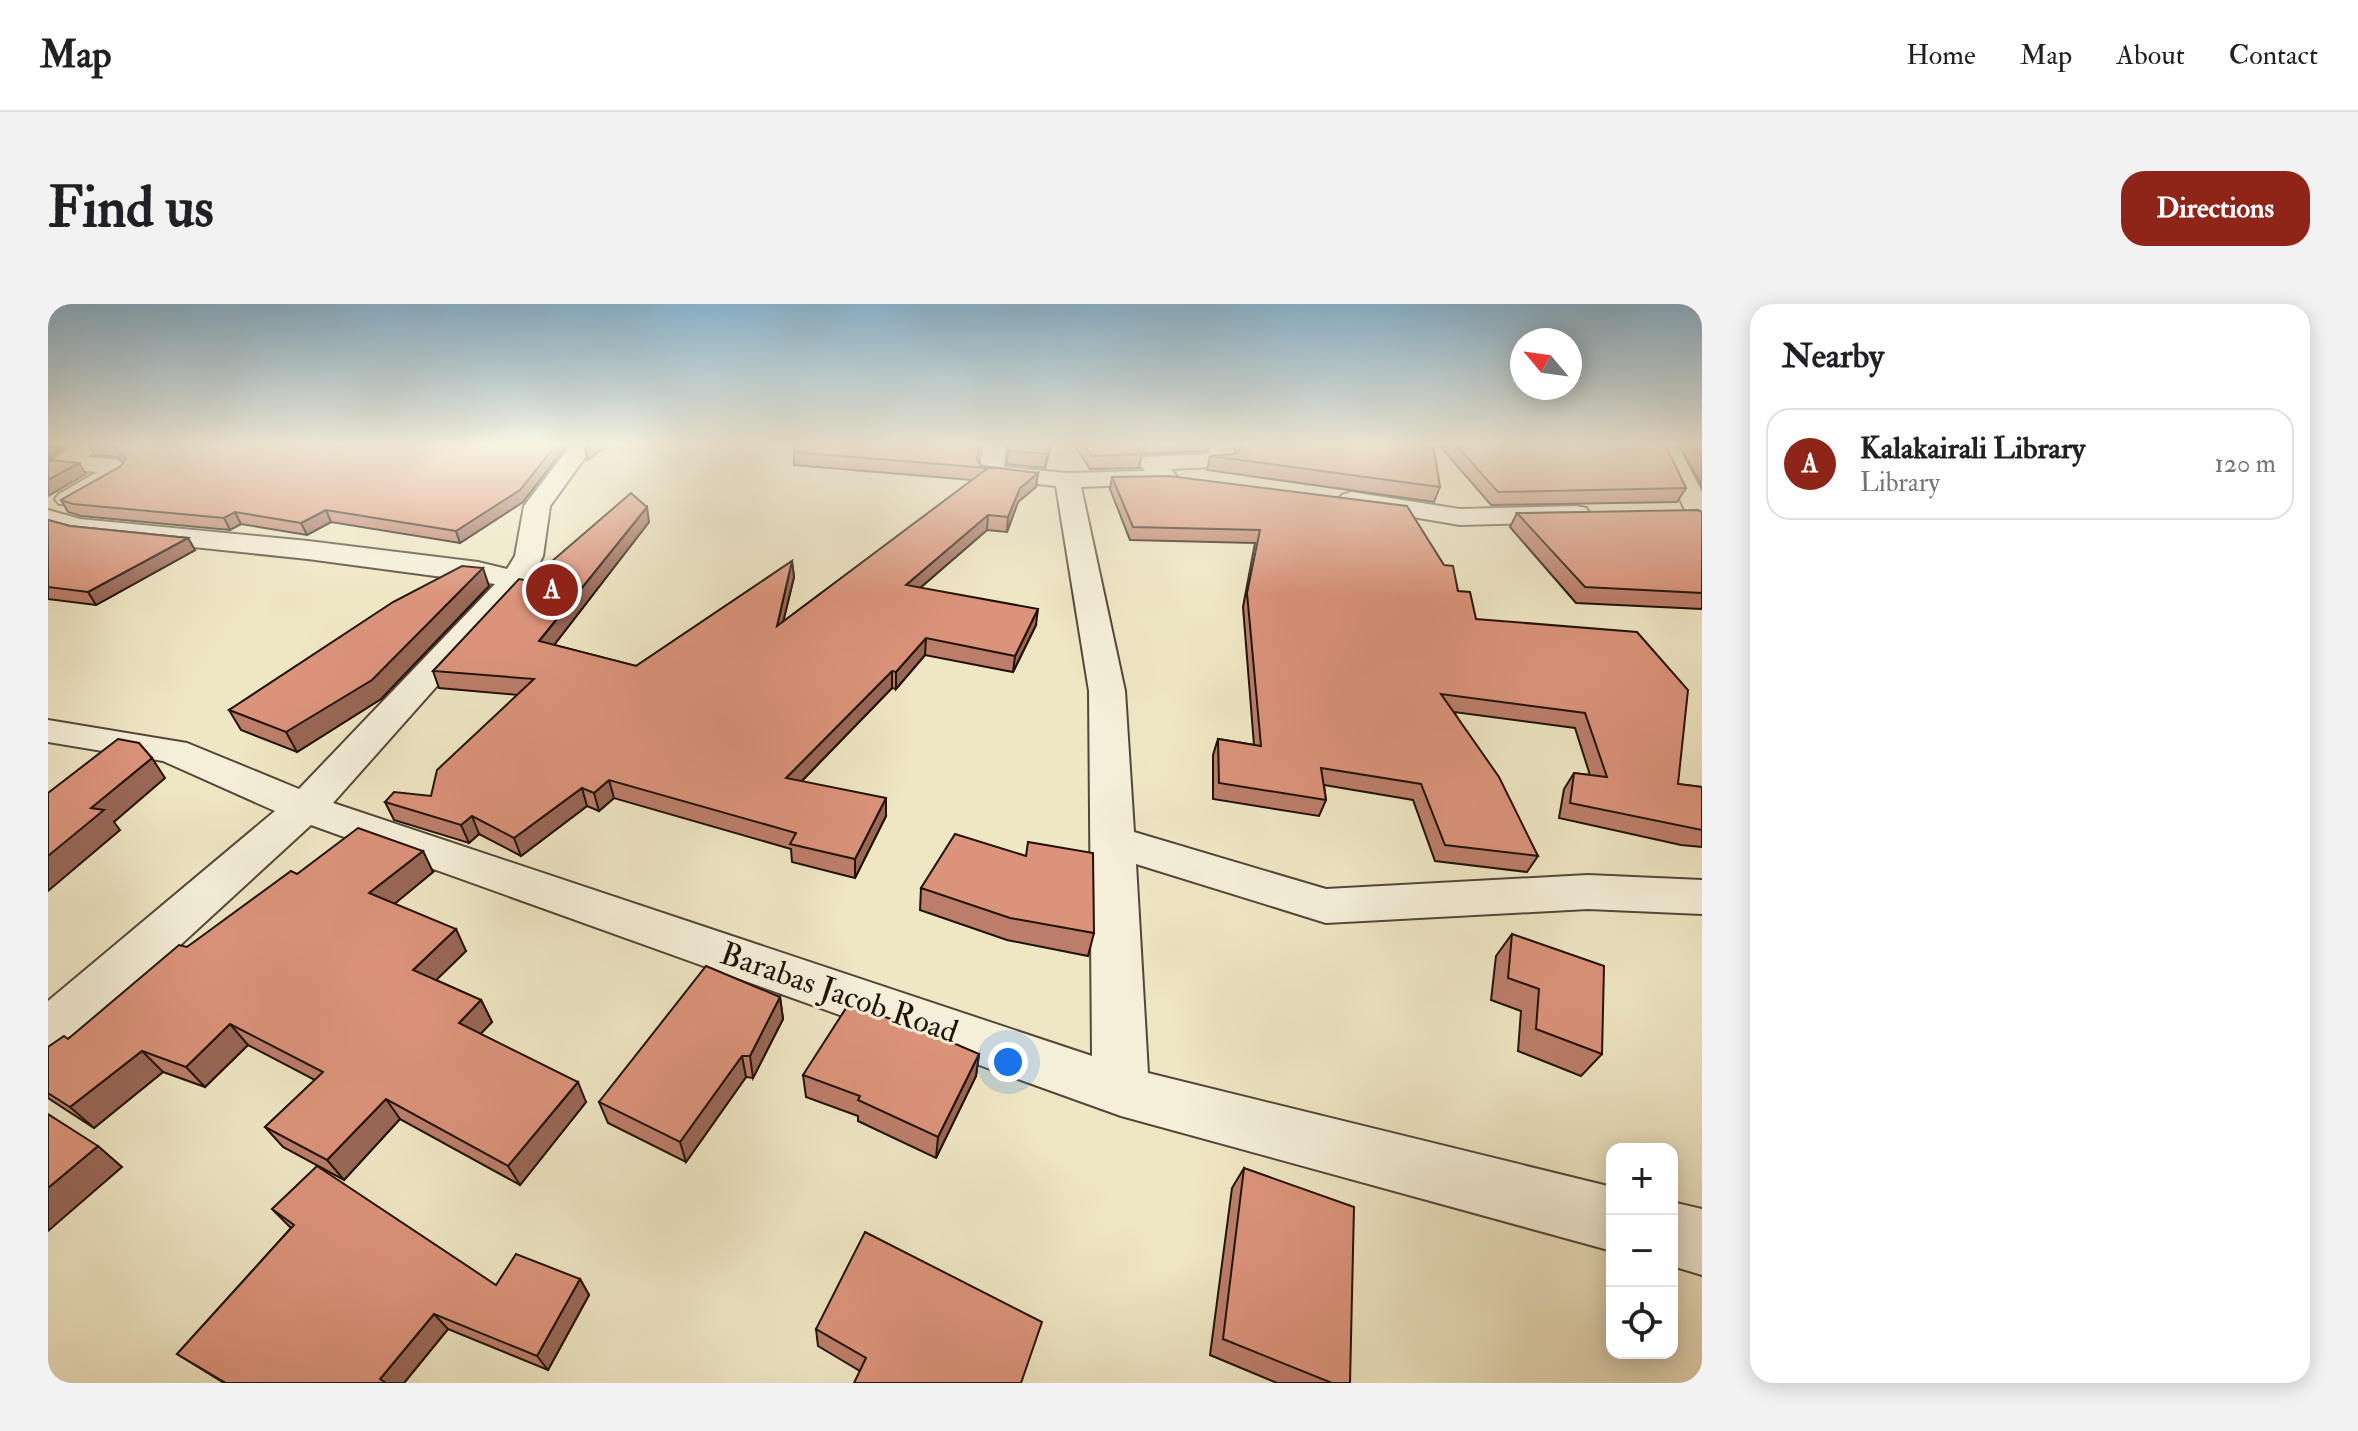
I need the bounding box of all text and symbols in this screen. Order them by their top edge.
text: Map [40,31,111,79]
text: Home [1906,38,1976,73]
text: Map [2020,38,2072,73]
text: About [2116,38,2185,73]
text: Contact [2229,38,2318,73]
button: Directions [2121,171,2310,246]
text: Find us [48,173,214,244]
north arrow [1510,328,1582,400]
text: Nearby [1782,335,1884,378]
text: Kalakairali Library [1860,430,2085,467]
text: A [1802,448,1818,480]
text: 120 m [2215,448,2276,480]
text: Library [1860,467,1940,499]
pin: A [526,560,578,620]
street label: Barabas Jacob Road [715,934,963,1052]
your location [988,1042,1028,1082]
map controls [1606,1143,1678,1359]
button: + [1606,1143,1678,1215]
button: − [1606,1215,1678,1287]
button: locate [1606,1287,1678,1359]

